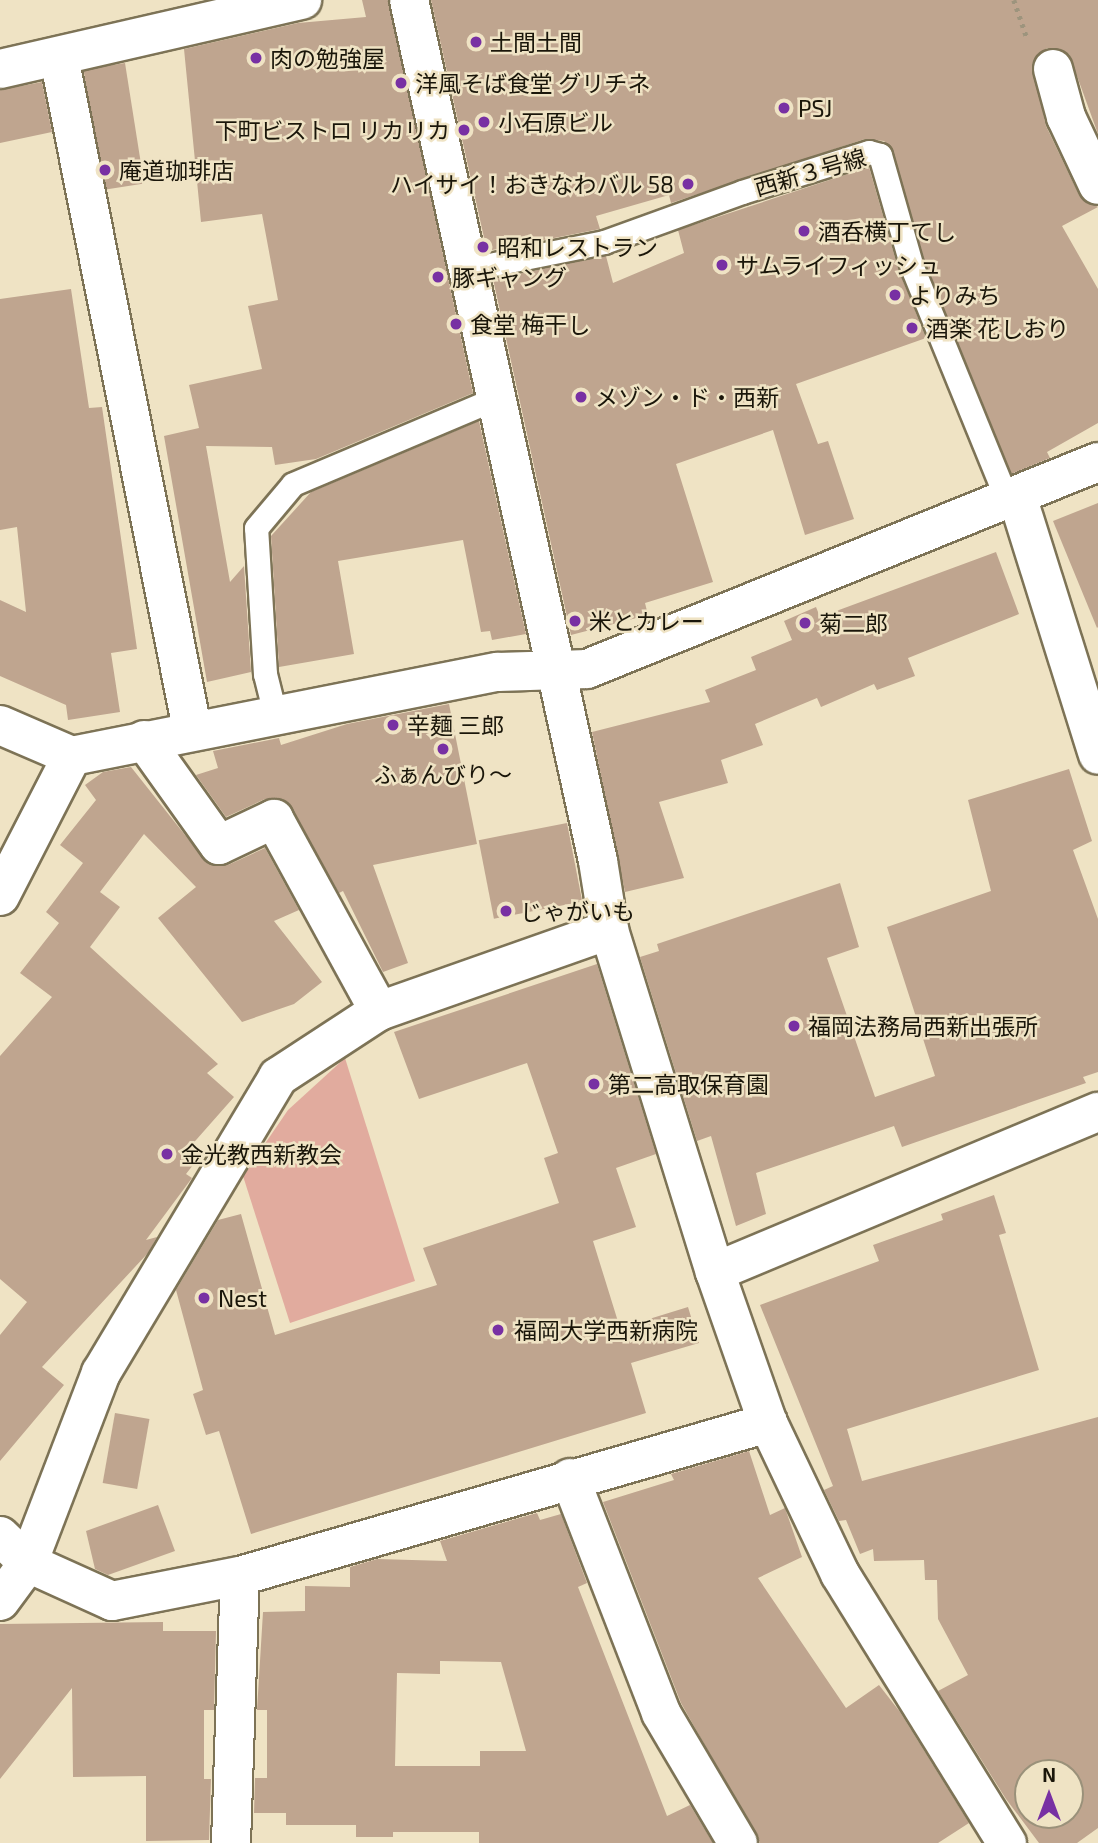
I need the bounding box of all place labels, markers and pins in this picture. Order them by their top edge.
place label: 土間土間 [490,28,582,56]
marker: 土間土間 [468,34,484,50]
place label: 肉の勉強屋 [270,44,385,72]
marker: 肉の勉強屋 [248,50,264,66]
place label: 洋風そば食堂 グリチネ [415,69,650,97]
marker: 洋風そば食堂 グリチネ [393,75,409,91]
place label: PSJ [798,94,832,122]
marker: PSJ [776,100,792,116]
place label: 小石原ビル [498,108,613,136]
marker: 小石原ビル [476,114,492,130]
place label: 下町ビストロ リカリカ [215,116,450,144]
marker: 下町ビストロ リカリカ [456,122,472,138]
place label: 庵道珈琲店 [119,156,234,184]
marker: 庵道珈琲店 [97,162,113,178]
place label: ハイサイ！おきなわバル 58 [390,170,674,198]
marker: ハイサイ！おきなわバル 58 [680,176,696,192]
place label: 酒呑横丁てし [818,217,956,245]
marker: 酒呑横丁てし [796,223,812,239]
place label: 昭和レストラン [497,233,658,261]
marker: 昭和レストラン [475,239,491,255]
place label: サムライフィッシュ [736,251,943,279]
marker: サムライフィッシュ [714,257,730,273]
place label: 豚ギャング [452,263,567,291]
marker: 豚ギャング [430,269,446,285]
place label: よりみち [909,281,1001,309]
marker: よりみち [887,287,903,303]
place label: 食堂 梅干し [470,310,590,338]
place label: 酒楽 花しおり [926,314,1069,342]
marker: 食堂 梅干し [448,316,464,332]
marker: 酒楽 花しおり [904,320,920,336]
place label: メゾン・ド・西新 [595,383,779,411]
marker: メゾン・ド・西新 [573,389,589,405]
place label: 米とカレー [589,607,704,635]
place label: 菊二郎 [819,609,888,637]
marker: 米とカレー [567,613,583,629]
marker: 菊二郎 [797,615,813,631]
place label: 辛麺 三郎 [407,711,504,739]
marker: 辛麺 三郎 [385,717,401,733]
marker: ふぁんびり〜 [435,741,451,757]
place label: ふぁんびり〜 [374,760,512,788]
place label: じゃがいも [520,897,635,925]
marker: じゃがいも [498,903,514,919]
place label: 福岡法務局西新出張所 [808,1012,1038,1040]
marker: 福岡法務局西新出張所 [786,1018,802,1034]
place label: 第二高取保育園 [608,1070,769,1098]
marker: 第二高取保育園 [586,1076,602,1092]
place label: 金光教西新教会 [181,1140,342,1168]
marker: 金光教西新教会 [159,1146,175,1162]
place label: Nest [218,1284,267,1312]
marker: Nest [196,1290,212,1306]
place label: 福岡大学西新病院 [514,1316,698,1344]
marker: 福岡大学西新病院 [488,1320,508,1340]

